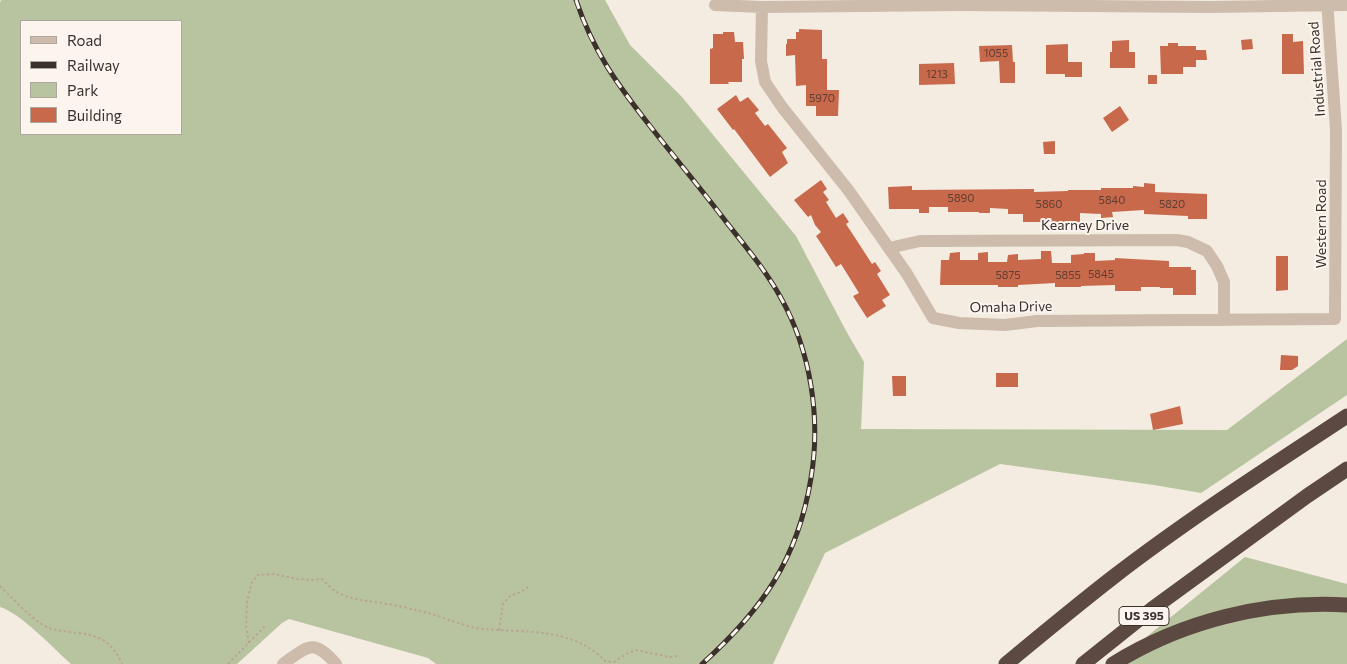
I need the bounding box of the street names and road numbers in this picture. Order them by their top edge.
street label: Industrial Road [1305,21,1329,117]
street label: Western Road [1313,179,1329,269]
street label: Kearney Drive [1041,217,1129,233]
street label: Omaha Drive [969,298,1053,316]
road number: US 395 [1119,606,1169,626]

